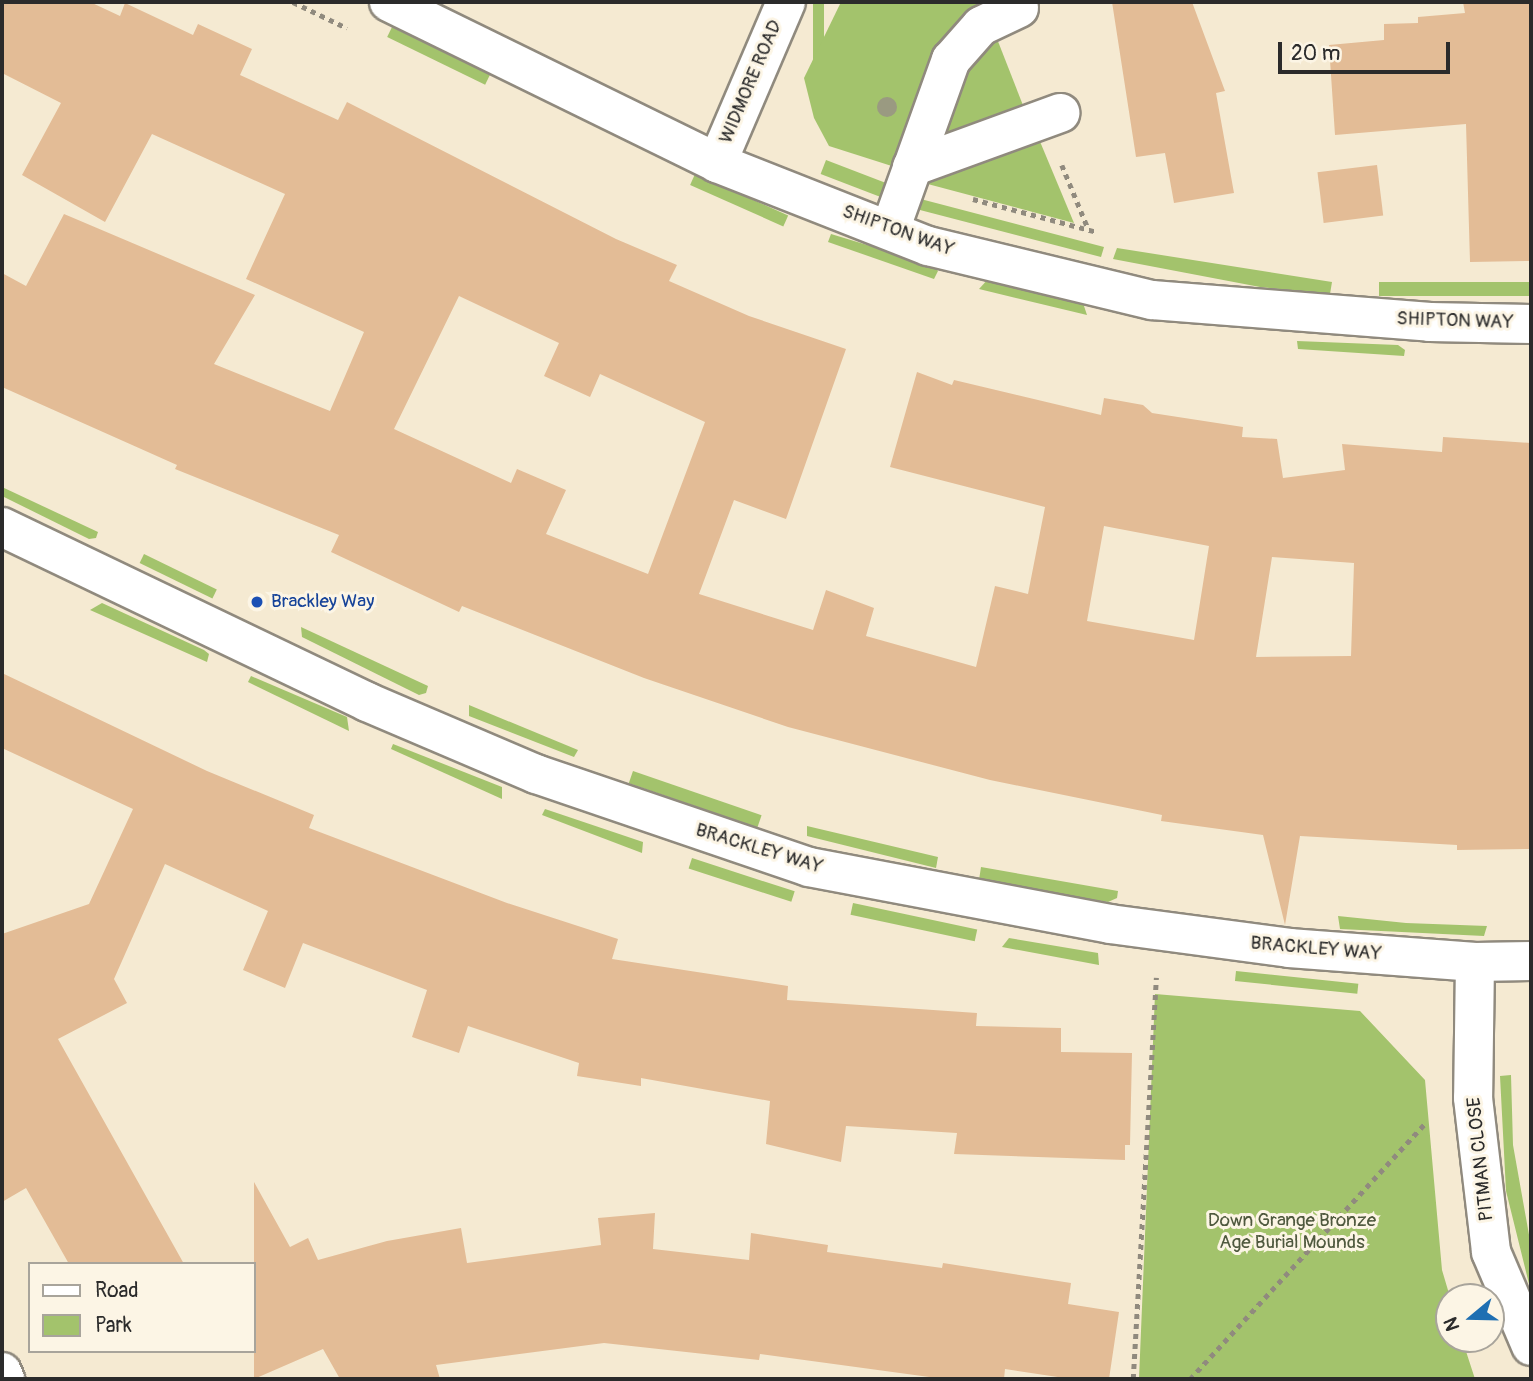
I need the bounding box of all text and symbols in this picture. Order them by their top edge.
street label: WIDMORE ROAD [715,17,787,147]
scale bar [1281,28,1452,72]
text: 20 m [1291,40,1340,67]
street label: SHIPTON WAY [839,200,957,262]
street label: SHIPTON WAY [1396,308,1514,334]
place label: Brackley Way [271,591,374,613]
marker: Brackley Way [249,594,265,610]
street label: BRACKLEY WAY [693,819,825,879]
street label: BRACKLEY WAY [1250,932,1382,966]
street label: PITMAN CLOSE [1463,1096,1499,1222]
park label: Down Grange Bronze Age Burial Mounds [1208,1210,1376,1254]
legend [28,1262,256,1353]
text: Road [95,1277,139,1304]
north arrow [1435,1283,1505,1353]
text: Park [95,1312,132,1339]
text: N [1439,1314,1465,1334]

